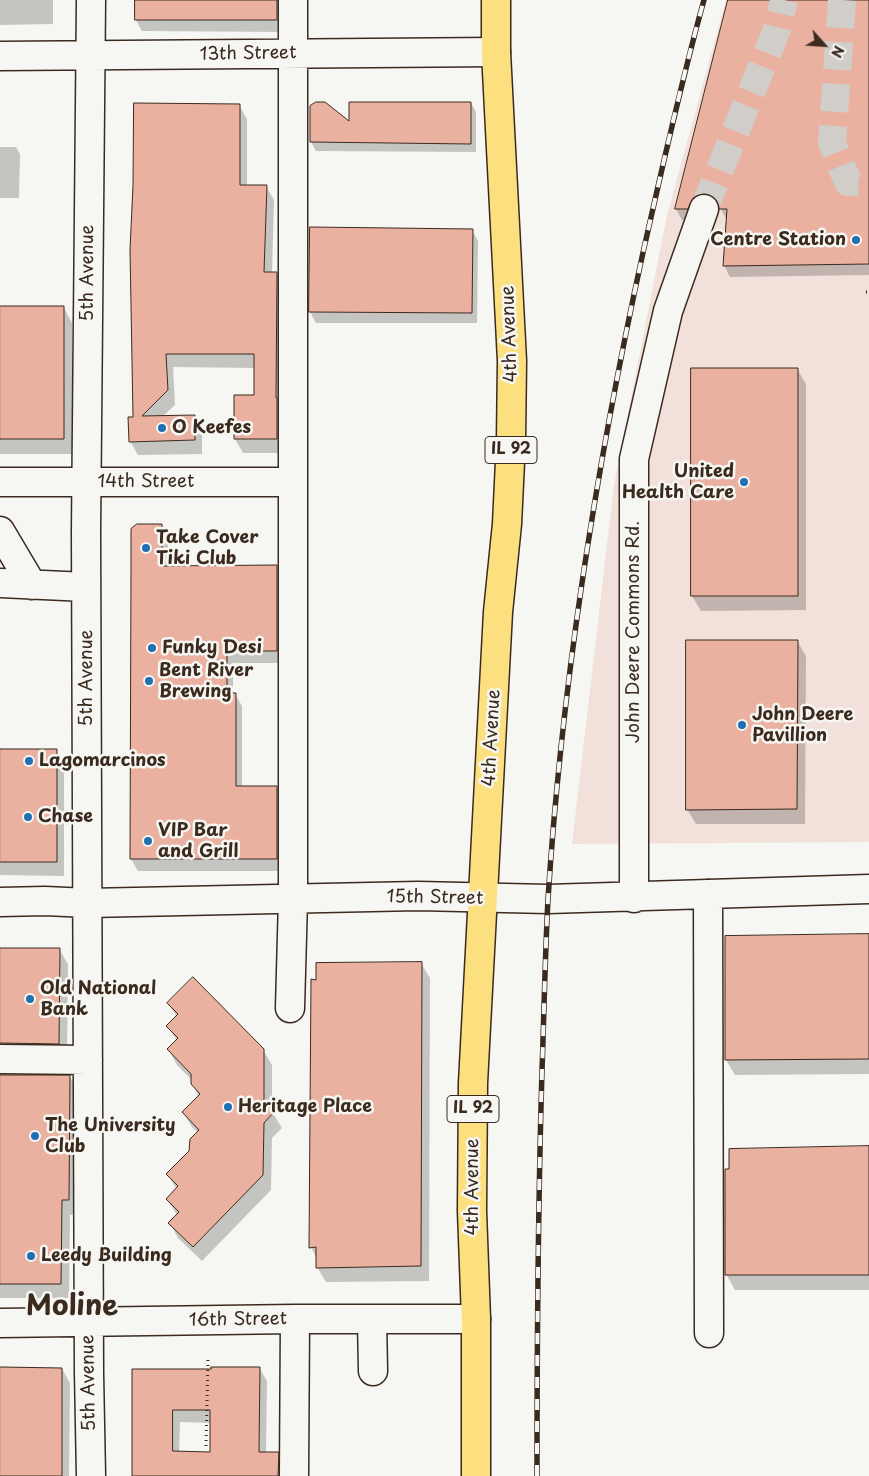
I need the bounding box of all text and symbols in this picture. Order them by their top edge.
north arrow [799,20,849,70]
street label: 13th Street [199,42,297,66]
text: N [826,42,850,61]
street label: 5th Avenue [77,225,99,321]
place label: Centre Station [710,229,846,251]
marker: Centre Station [850,234,862,246]
street label: 4th Avenue [498,285,522,383]
place label: O Keefes [172,417,251,439]
marker: O Keefes [156,422,168,434]
road number: IL 92 [485,436,537,464]
place label: United Health Care [622,461,734,504]
street label: 14th Street [98,471,194,493]
marker: United Health Care [738,476,750,488]
street label: John Deere Commons Rd. [623,521,645,743]
place label: Take Cover Tiki Club [156,527,258,570]
marker: Take Cover Tiki Club [140,542,152,554]
street label: 5th Avenue [76,630,98,726]
place label: Funky Desi [162,637,262,659]
marker: Funky Desi [146,642,158,654]
place label: Bent River Brewing [159,660,253,702]
marker: Bent River Brewing [143,675,155,687]
street label: 4th Avenue [479,689,505,787]
place label: John Deere Pavillion [752,704,853,746]
marker: John Deere Pavillion [736,719,748,731]
place label: Lagomarcinos [39,750,166,772]
marker: Lagomarcinos [23,755,35,767]
place label: Chase [38,806,93,828]
marker: Chase [22,811,34,823]
place label: VIP Bar and Grill [158,820,238,862]
marker: VIP Bar and Grill [142,835,154,847]
street label: 15th Street [386,886,484,910]
place label: Old National Bank [40,978,156,1021]
marker: Old National Bank [24,993,36,1005]
place label: Heritage Place [238,1096,372,1118]
road number: IL 92 [447,1096,499,1122]
marker: Heritage Place [222,1101,234,1113]
place label: The University Club [45,1115,175,1158]
marker: The University Club [29,1130,41,1142]
street label: 4th Avenue [462,1138,484,1236]
place label: Leedy Building [41,1245,172,1267]
marker: Leedy Building [25,1250,37,1262]
district label: Moline [26,1290,118,1324]
street label: 16th Street [189,1308,287,1332]
street label: 5th Avenue [77,1334,101,1432]

